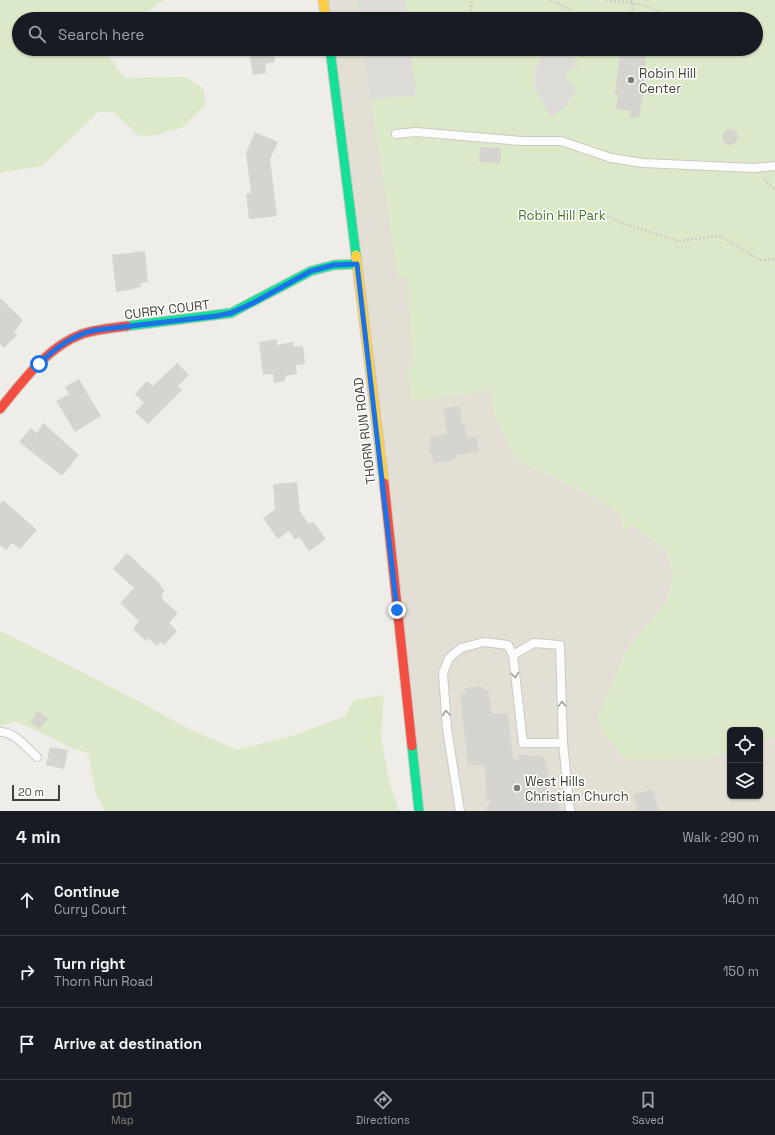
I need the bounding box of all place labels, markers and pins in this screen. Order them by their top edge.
place label: Robin Hill Center [639,65,696,97]
marker: Robin Hill Center [626,75,636,85]
place label: West Hills Christian Church [525,773,629,805]
marker: West Hills Christian Church [512,783,522,793]

